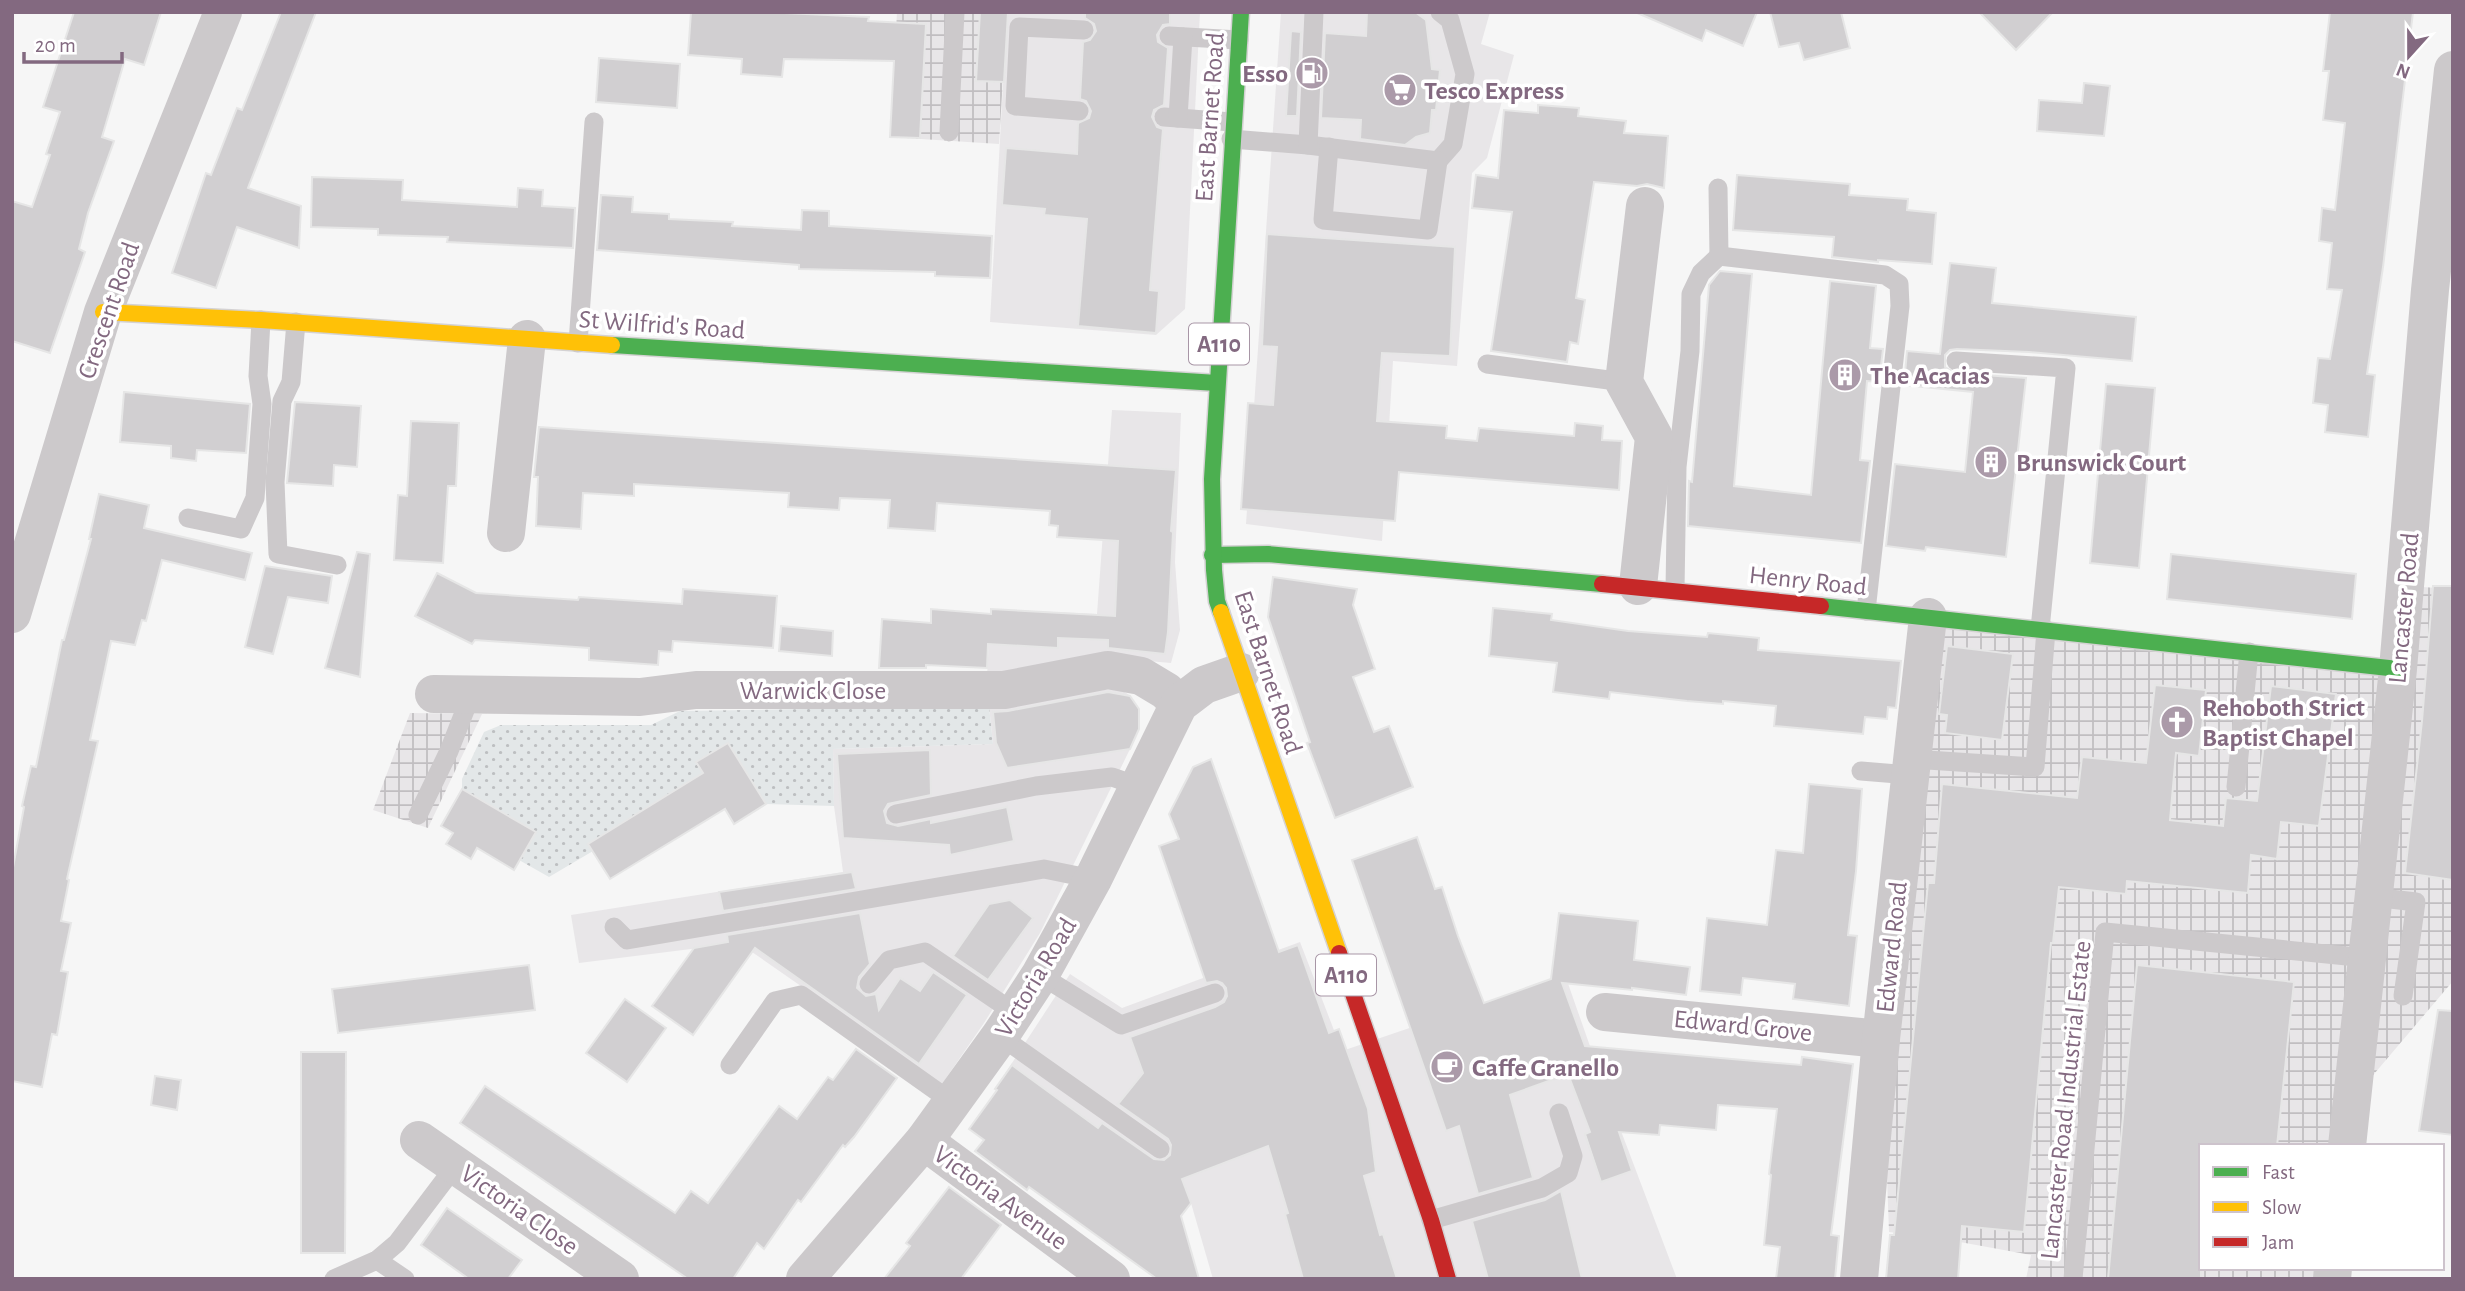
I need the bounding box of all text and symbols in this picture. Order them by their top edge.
scale bar [24,21,122,65]
north arrow [2374,21,2444,91]
street label: East Barnet Road [1191,31,1229,203]
text: 20 m [35,35,76,56]
fuel station icon: Esso [1293,54,1331,92]
text: N [2394,59,2413,82]
place label: Esso [1242,61,1288,87]
supermarket icon: Tesco Express [1381,71,1419,109]
place label: Tesco Express [1424,78,1564,104]
street label: Crescent Road [73,239,144,382]
street label: St Wilfrid's Road [578,306,746,344]
road number: A110 [1189,324,1249,365]
building icon: The Acacias [1826,356,1864,394]
place label: The Acacias [1870,363,1990,389]
building icon: Brunswick Court [1972,443,2010,481]
place label: Brunswick Court [2016,450,2186,476]
street label: Lancaster Road [2384,531,2424,685]
street label: Henry Road [1748,562,1868,600]
street label: East Barnet Road [1229,587,1307,757]
street label: Warwick Close [740,678,886,704]
place label: Rehoboth Strict Baptist Chapel [2202,695,2365,751]
church icon: Rehoboth Strict Baptist Chapel [2158,703,2196,741]
street label: Edward Road [1872,880,1912,1014]
street label: Victoria Road [990,913,1082,1042]
street label: Lancaster Road Industrial Estate [2036,939,2096,1261]
road number: A110 [1316,954,1376,995]
street label: Edward Grove [1673,1006,1813,1046]
cafe icon: Caffe Granello [1428,1048,1466,1086]
place label: Caffe Granello [1472,1055,1619,1081]
street label: Victoria Avenue [929,1141,1072,1255]
legend [2199,1144,2444,1270]
street label: Victoria Close [456,1160,583,1260]
text: Fast [2262,1162,2295,1183]
text: Slow [2262,1197,2301,1218]
text: Jam [2262,1232,2294,1253]

